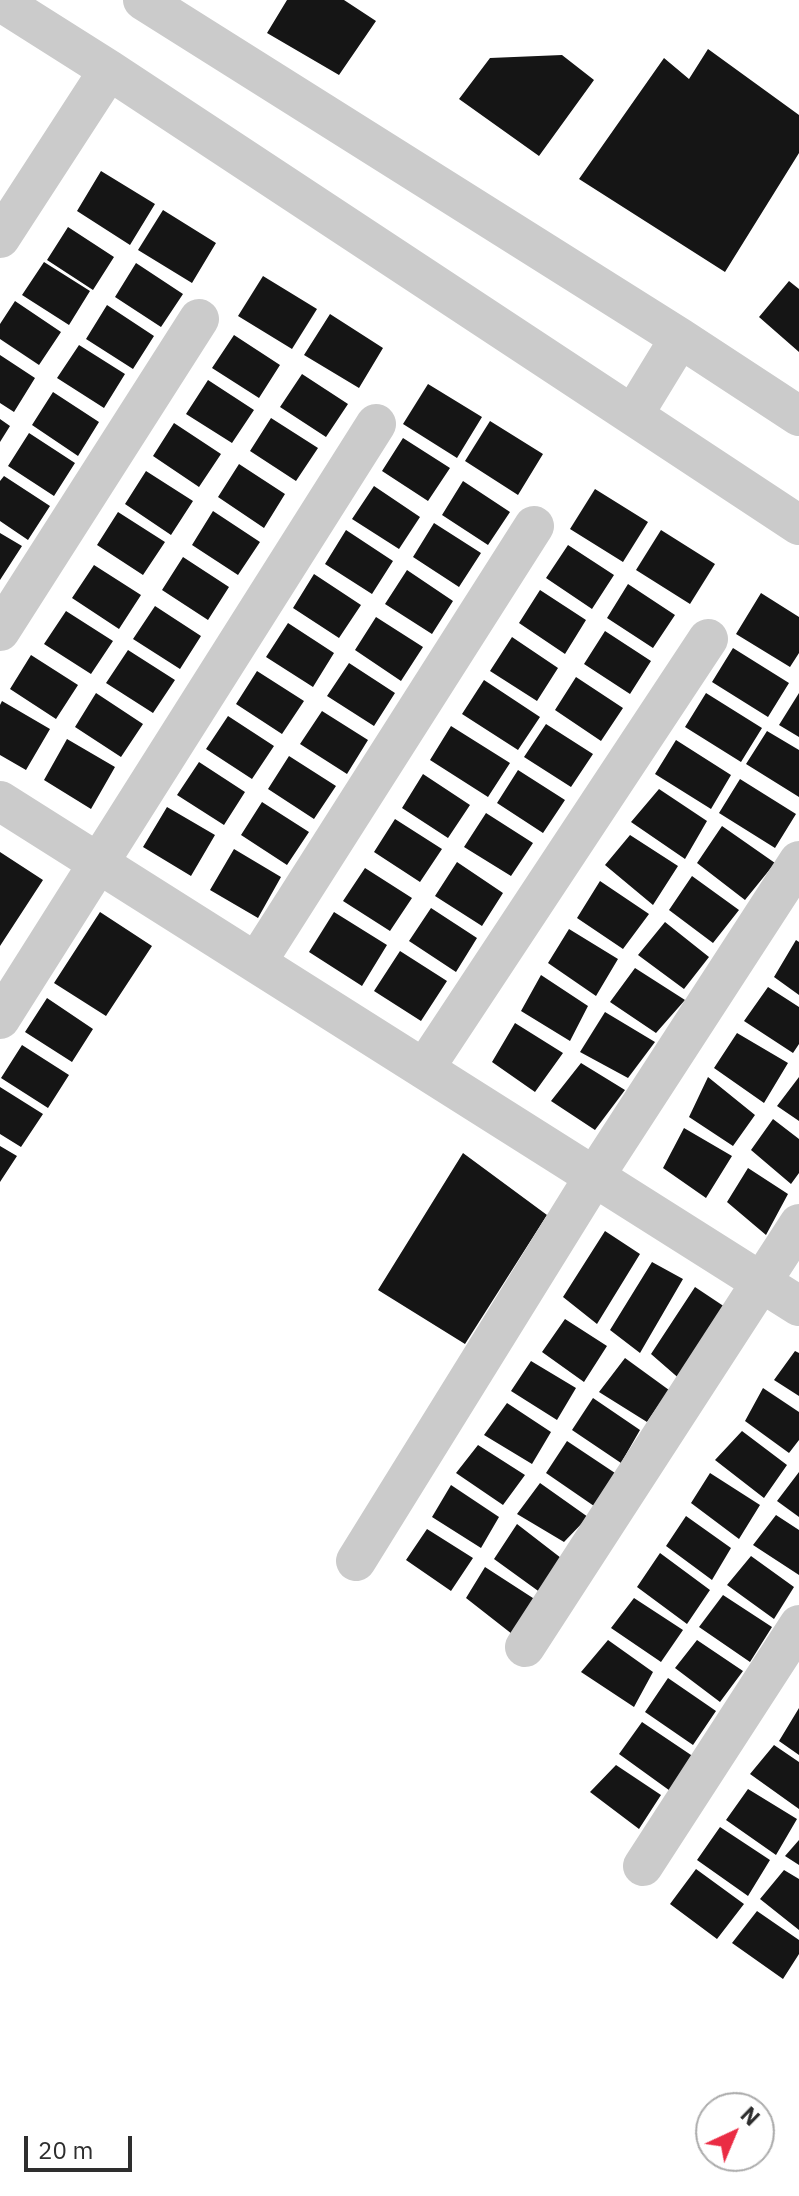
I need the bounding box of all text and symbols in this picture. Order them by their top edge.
north arrow [695,2092,775,2172]
text: N [735,2100,766,2132]
scale bar [28,2120,136,2170]
text: 20 m [38,2134,93,2166]

